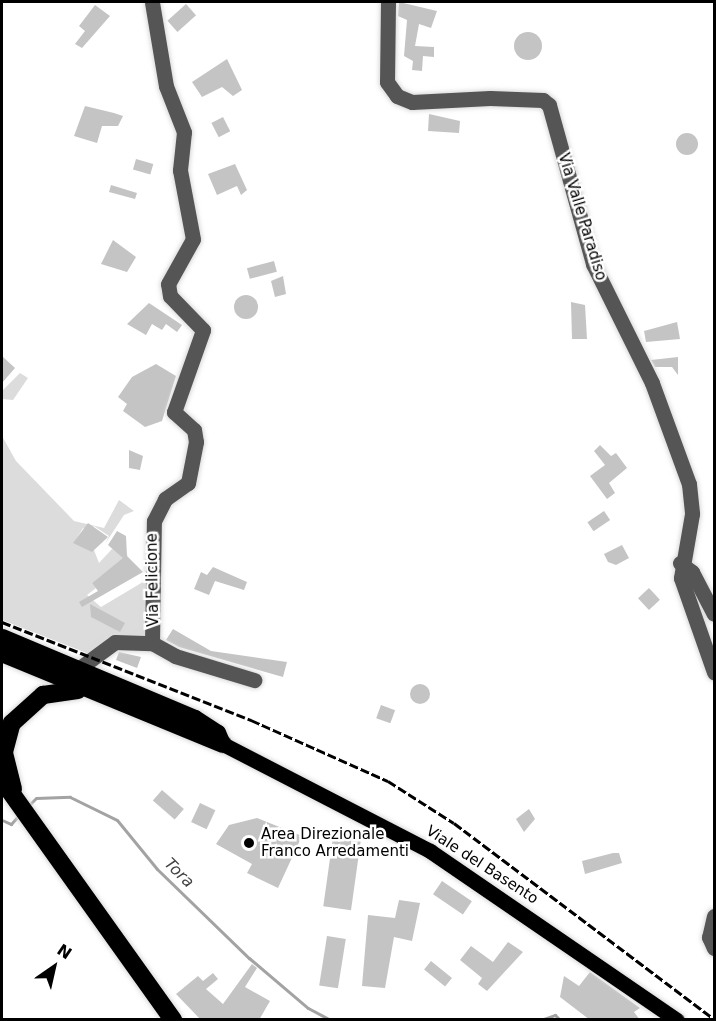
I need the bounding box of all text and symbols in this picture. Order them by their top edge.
street label: Via Valle Paradiso [554,151,610,283]
street label: Via Felicione [143,533,163,627]
street label: Viale del Basento [422,822,542,908]
place label: Area Direzionale Franco Arredamenti [261,825,409,860]
marker: Area Direzionale Franco Arredamenti [242,836,256,850]
water label: Tora [160,854,198,892]
north arrow [24,937,84,997]
text: N [53,940,75,963]

